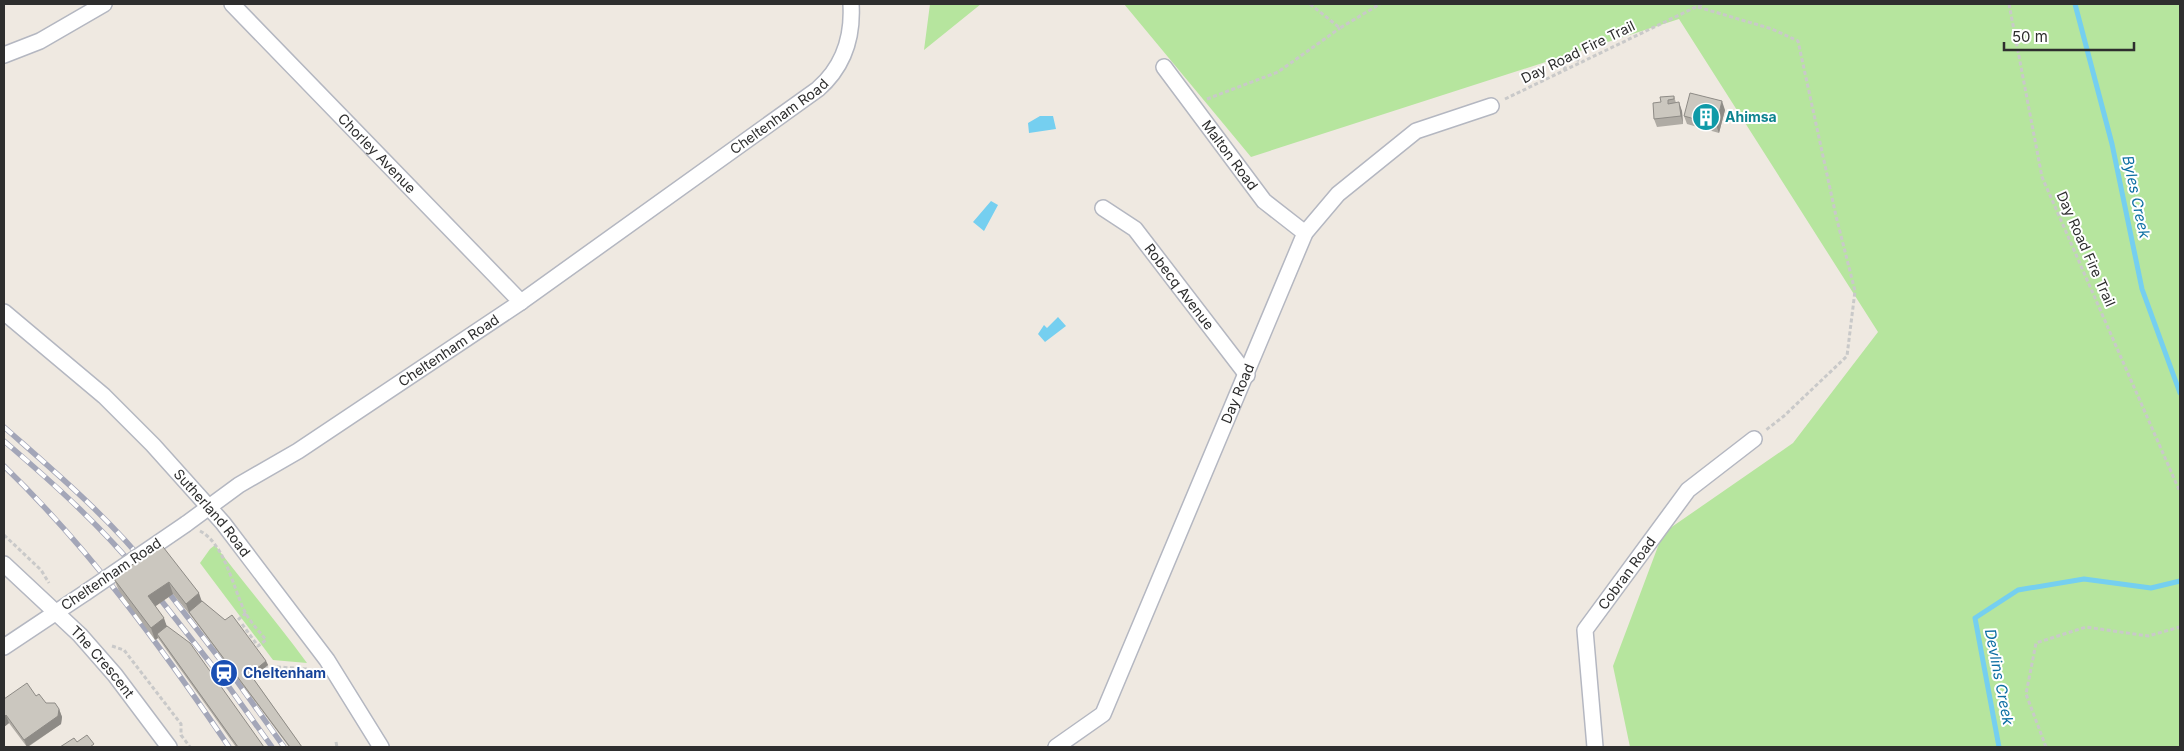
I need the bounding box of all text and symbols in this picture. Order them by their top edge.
street label: Day Road Fire Trail [1518,17,1637,86]
scale bar [2004,20,2134,52]
text: 50 m [2012,27,2048,46]
street label: Cheltenham Road [726,75,832,157]
building icon: Ahimsa [1691,102,1721,132]
place label: Ahimsa [1725,108,1777,125]
street label: Chorley Avenue [335,109,420,196]
street label: Malton Road [1199,117,1262,193]
water label: Byles Creek [2118,154,2155,241]
street label: Day Road Fire Trail [2053,189,2119,309]
street label: Robecq Avenue [1141,240,1218,333]
street label: Cheltenham Road [395,310,502,390]
street label: Day Road [1217,361,1257,426]
street label: Sutherland Road [171,465,254,560]
street label: Cobran Road [1594,533,1659,613]
street label: Cheltenham Road [57,534,164,613]
street label: The Crescent [67,622,138,701]
water label: Devlins Creek [1981,627,2018,727]
station icon: Cheltenham [209,658,239,688]
place label: Cheltenham [243,664,326,681]

